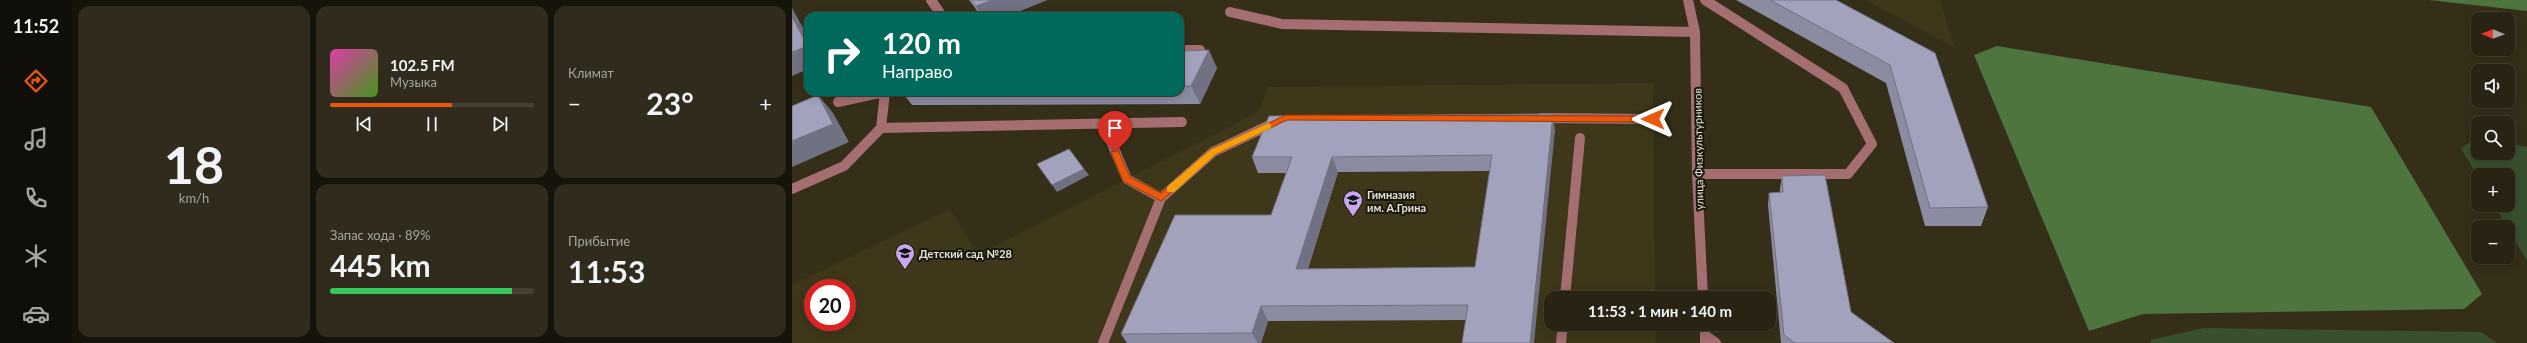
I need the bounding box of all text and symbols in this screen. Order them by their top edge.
north arrow [2471,12,2515,56]
map controls [2471,12,2515,264]
text: 11:52 [13,15,59,37]
text: 120 m [882,26,961,60]
icon: right [816,28,868,80]
text: 102.5 FM [390,56,455,74]
text: Направо [882,60,953,82]
button: sound [2471,64,2515,108]
text: Климат [568,65,614,81]
icon: directions [22,67,50,95]
text: Музыка [390,74,437,90]
text: 23° [646,85,694,121]
street label: улица Физкультурников [1690,88,1706,210]
text: − [568,90,581,117]
text: + [759,90,772,117]
position arrow [1632,98,1674,140]
pin [1098,111,1132,152]
icon: previous [353,113,375,135]
icon: pause [421,113,443,135]
icon: next [489,113,511,135]
button: search [2471,116,2515,160]
icon: arrive [1104,117,1126,139]
icon: music [22,125,50,153]
text: 18 [164,133,224,195]
button: + [2471,168,2515,212]
icon: phone [22,184,50,212]
place label: Гимназия им. А.Грина [1367,188,1426,214]
school or university icon: Гимназия им. А.Грина [1342,189,1364,217]
text: km/h [179,190,209,206]
button: − [2471,220,2515,264]
text: Запас хода · 89% [330,227,431,243]
text: Прибытие [568,233,630,249]
icon: climate [22,242,50,270]
school or university icon: Детский сад №28 [894,242,916,270]
text: 445 km [330,247,431,283]
place label: Детский сад №28 [919,247,1012,260]
text: 11:53 [568,253,645,289]
speed limit sign: 20 [804,279,856,331]
icon: car [22,300,50,328]
text: 11:53 · 1 мин · 140 m [1588,302,1732,320]

